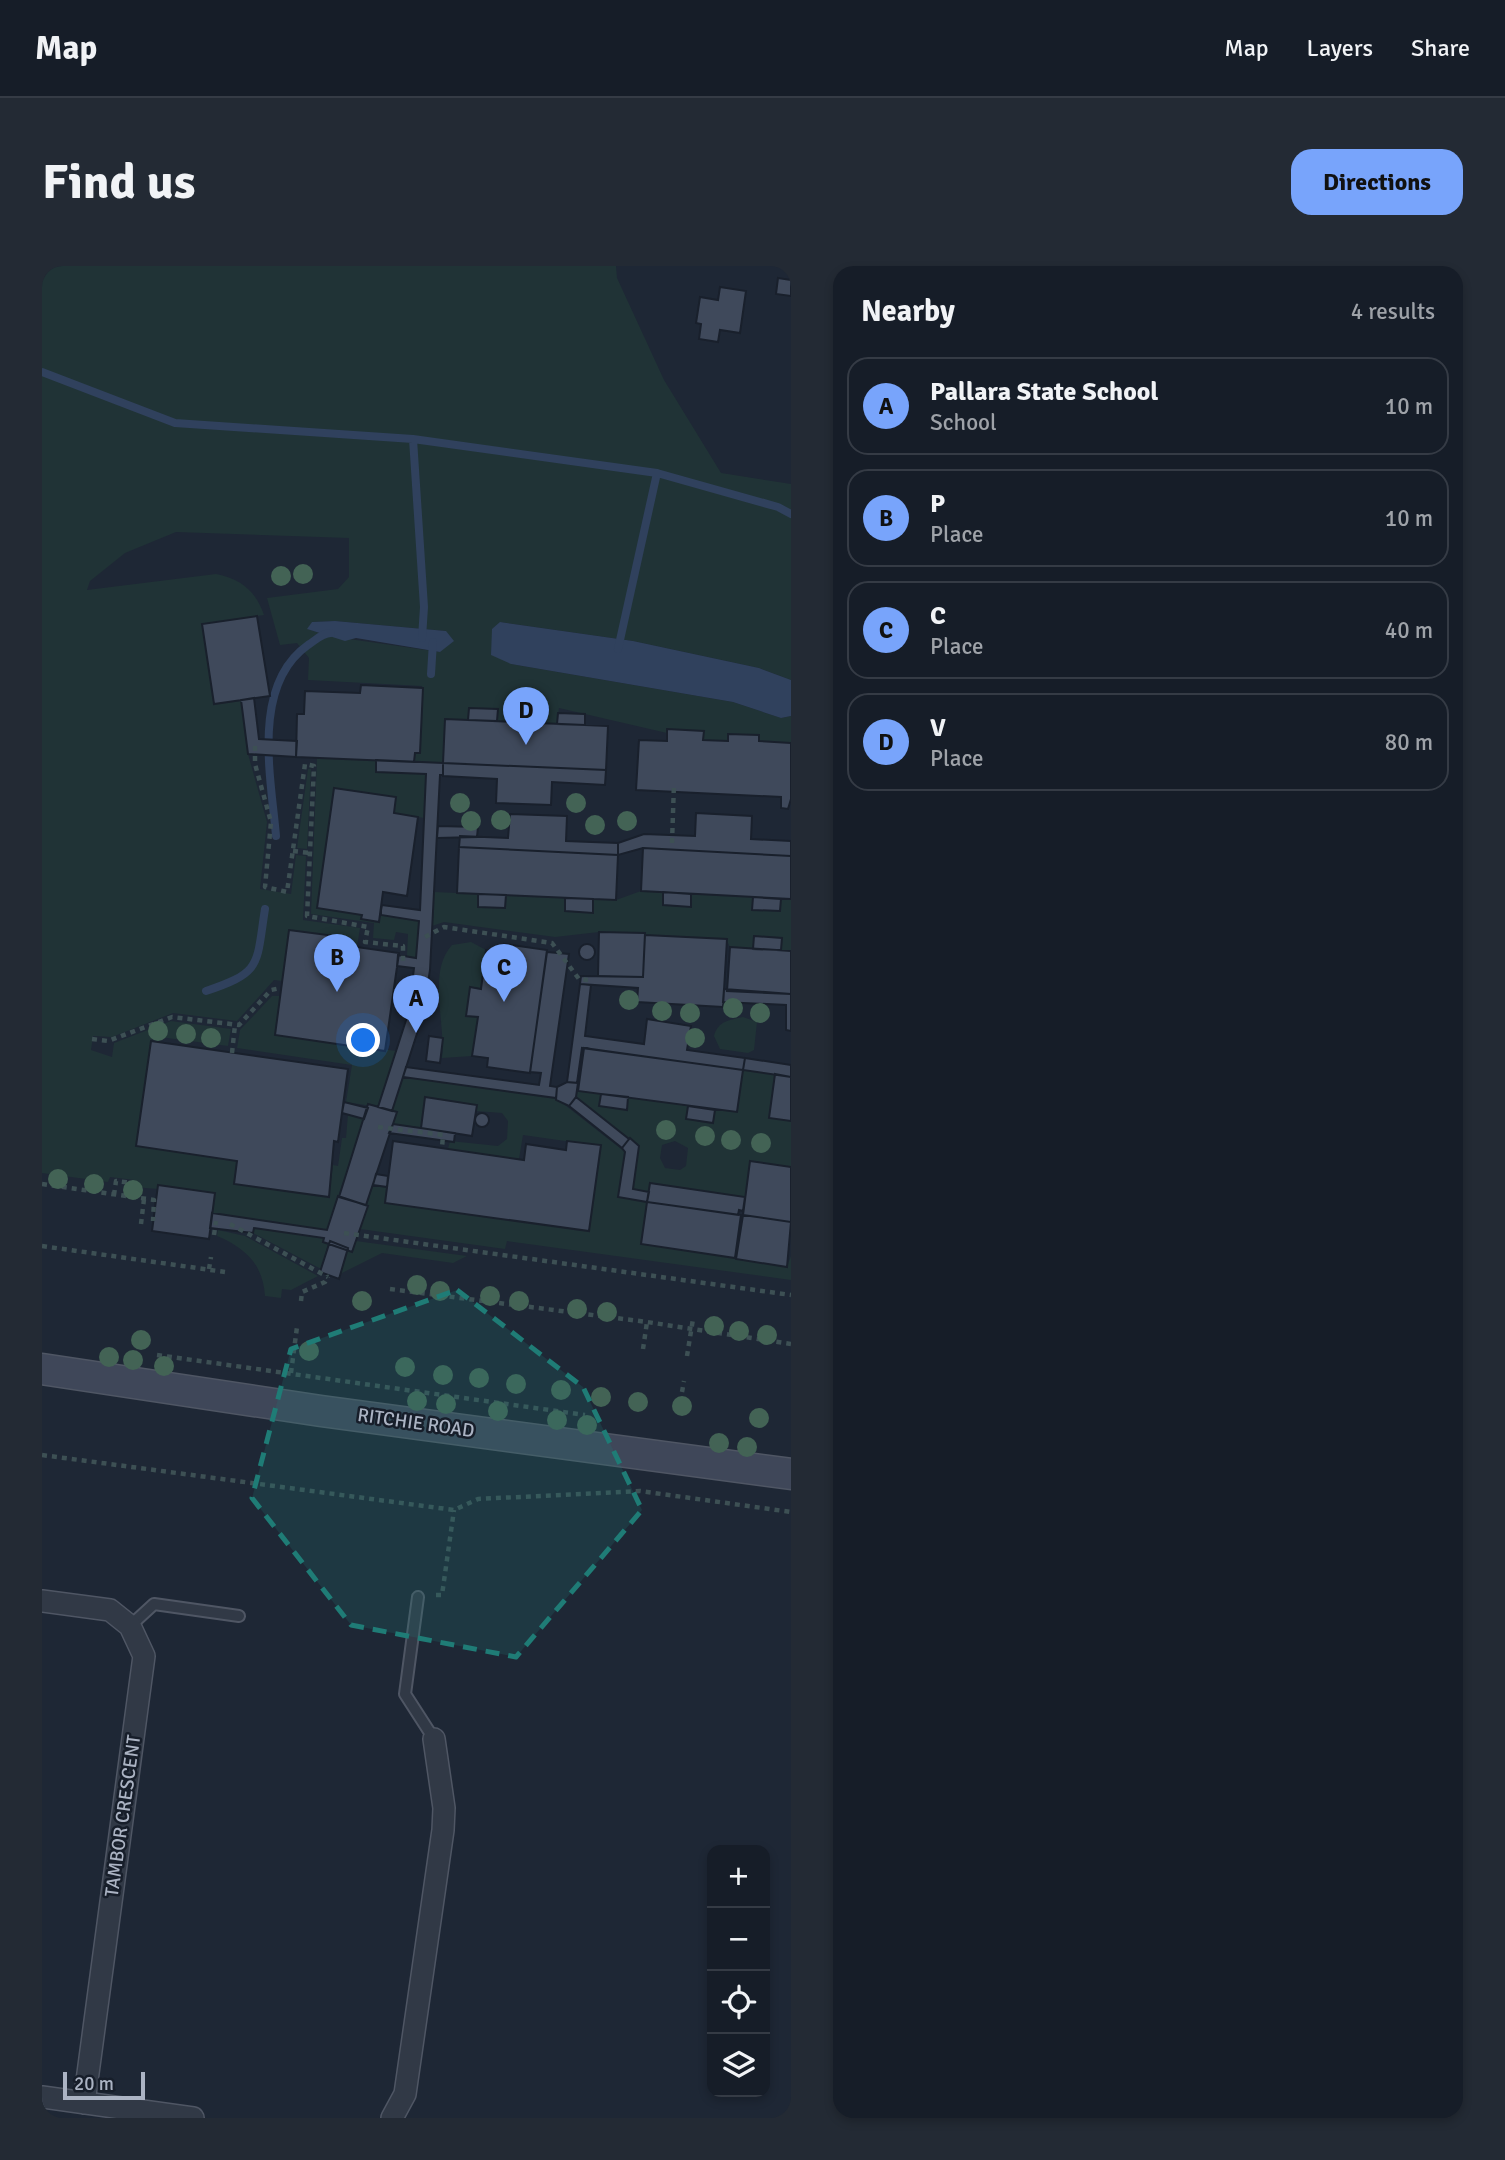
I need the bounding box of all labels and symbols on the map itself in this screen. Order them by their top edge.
pin: D [503,687,549,745]
pin: B [314,934,360,992]
pin: C [481,944,527,1002]
pin: A [393,975,439,1033]
your location [346,1023,380,1057]
street label: RITCHIE ROAD [356,1403,476,1443]
street label: TAMBOR CRESCENT [100,1733,146,1898]
scale bar [63,2069,145,2101]

